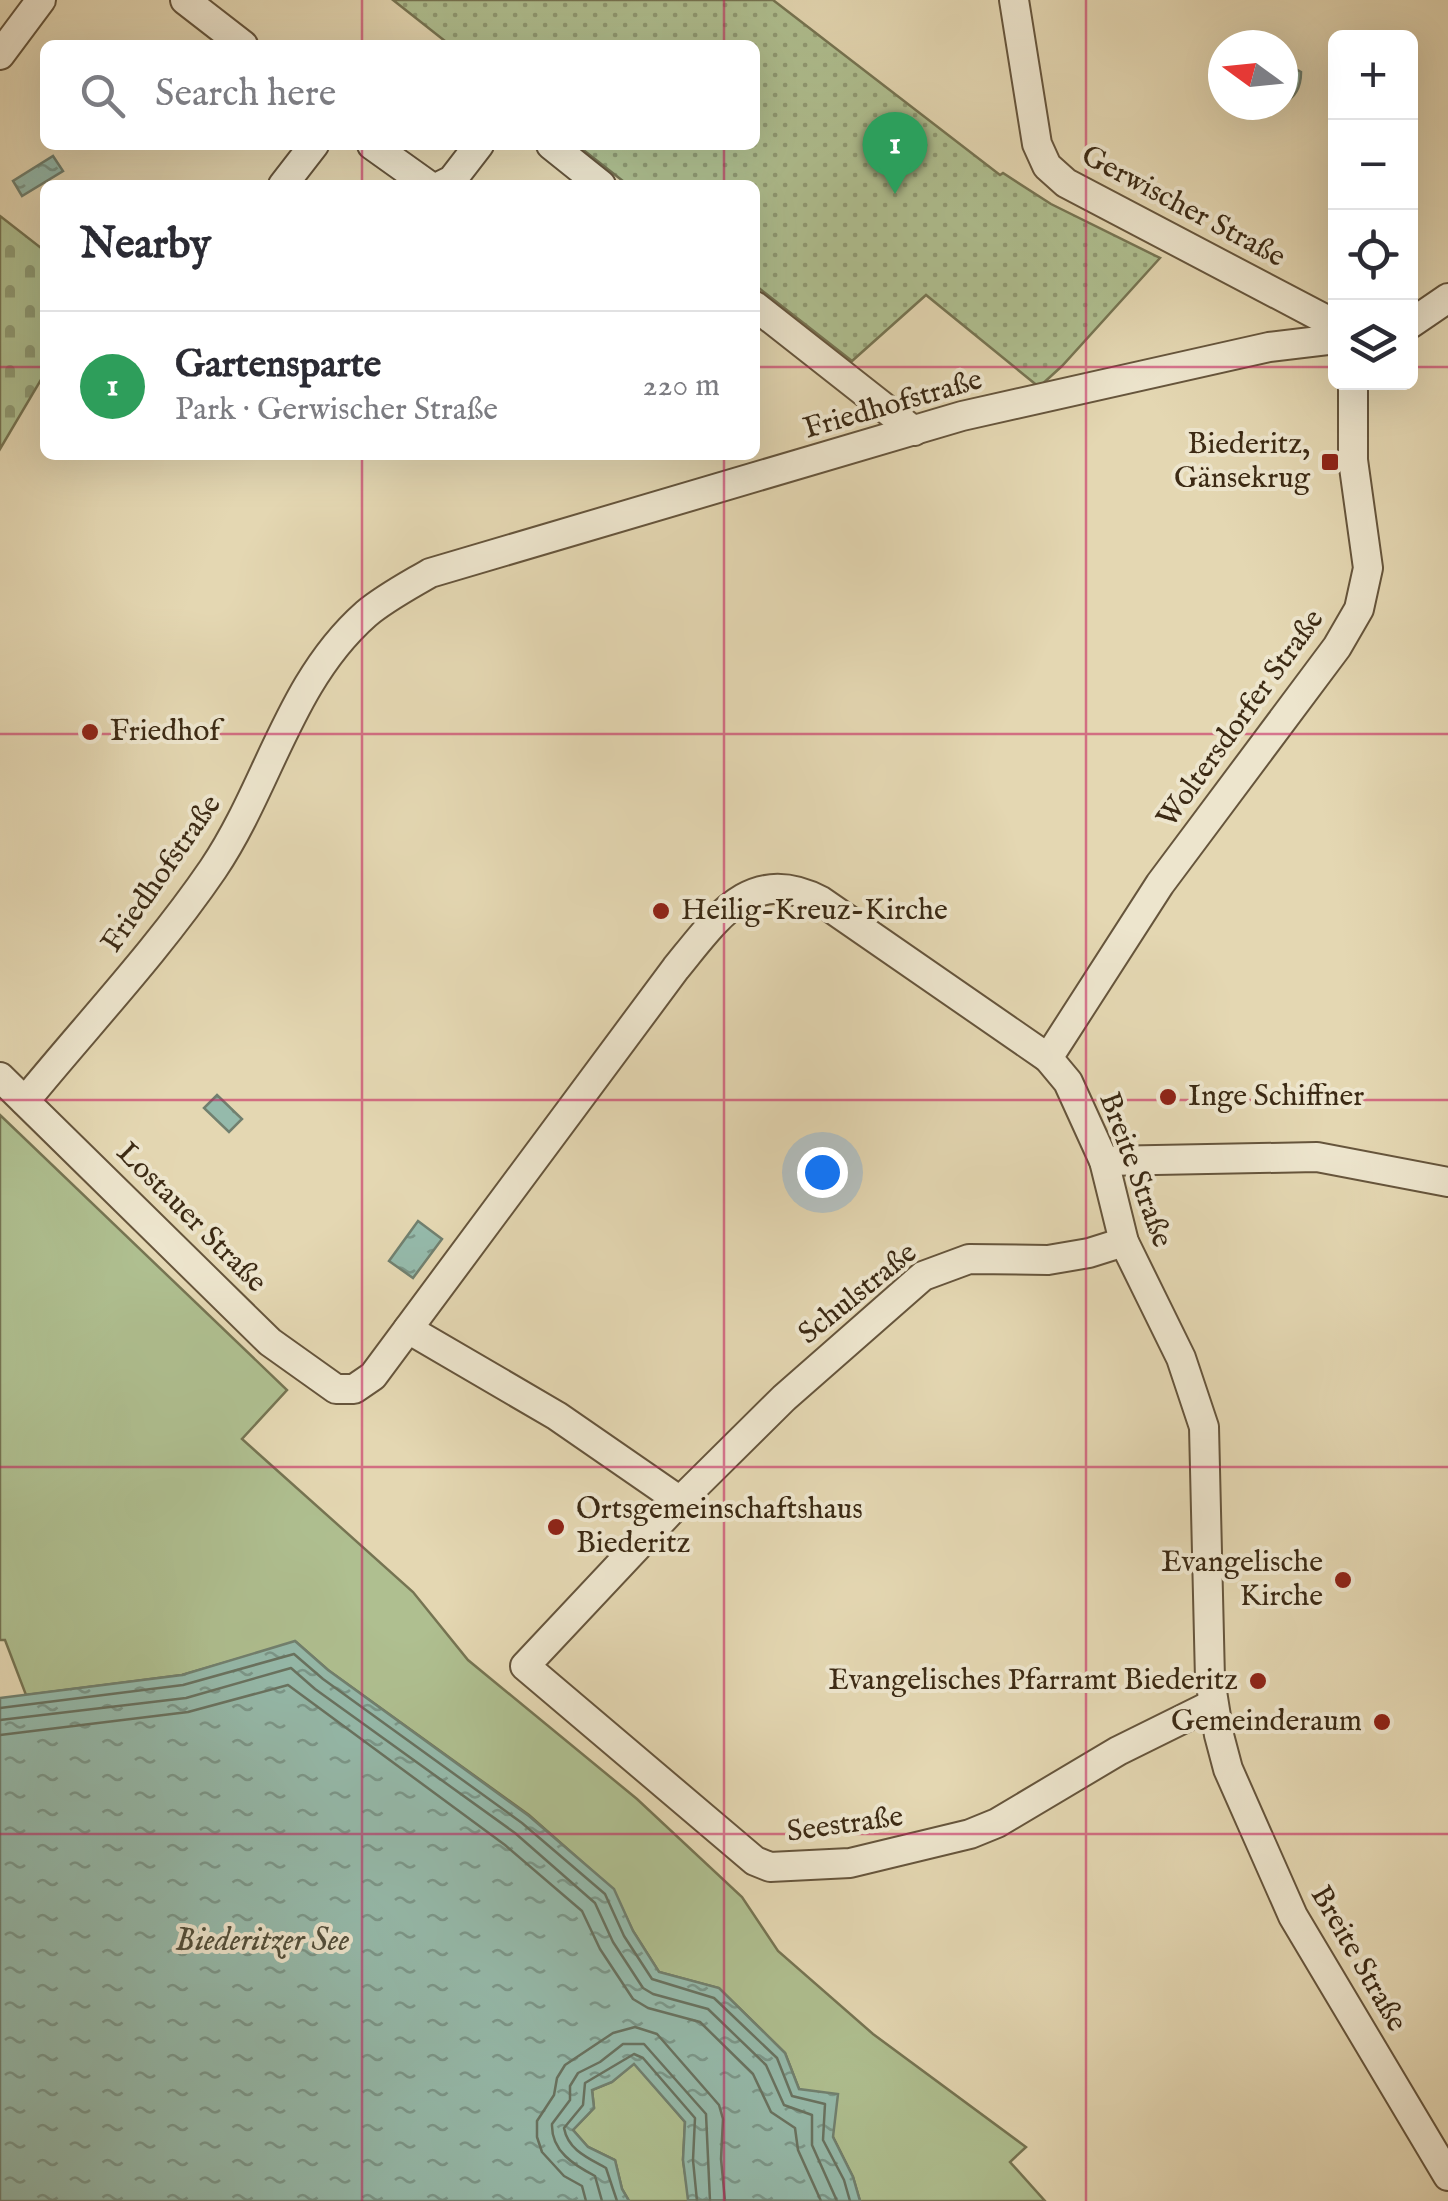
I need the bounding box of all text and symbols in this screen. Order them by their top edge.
north arrow [1208,30,1298,120]
map controls [1328,30,1418,390]
button: + [1328,30,1418,120]
search box [40,40,760,150]
icon: search [75,68,130,123]
text: Search here [155,71,336,119]
pin: 1 [862,111,928,194]
button: − [1328,120,1418,210]
street label: Gerwischer Straße [1074,137,1292,277]
button: locate [1328,210,1418,300]
text: Nearby [80,219,211,272]
button: layers [1328,300,1418,390]
text: Gartensparte [175,342,381,390]
street label: Friedhofstraße [799,361,987,449]
text: 1 [107,366,118,407]
text: 220 m [643,366,720,407]
text: Park · Gerwischer Straße [175,390,498,431]
place label: Biederitz, Gänsekrug [1174,426,1311,498]
marker: Biederitz, Gänsekrug [1319,451,1341,473]
street label: Woltersdorfer Straße [1149,602,1333,836]
place label: Friedhof [110,713,225,751]
marker: Friedhof [79,721,101,743]
street label: Friedhofstraße [94,788,230,960]
place label: Heilig-Kreuz-Kirche [681,892,948,930]
marker: Heilig-Kreuz-Kirche [650,900,672,922]
place label: Inge Schiffner [1188,1078,1364,1116]
marker: Inge Schiffner [1157,1086,1179,1108]
street label: Breite Straße [1089,1087,1181,1253]
street label: Lostauer Straße [108,1135,274,1301]
your location [797,1147,848,1198]
street label: Schulstraße [791,1235,925,1353]
place label: Ortsgemeinschaftshaus Biederitz [576,1491,863,1563]
marker: Ortsgemeinschaftshaus Biederitz [545,1516,567,1538]
place label: Evangelische Kirche [1161,1544,1323,1616]
marker: Evangelische Kirche [1332,1569,1354,1591]
place label: Evangelisches Pfarramt Biederitz [828,1662,1238,1700]
marker: Evangelisches Pfarramt Biederitz [1247,1670,1269,1692]
place label: Gemeinderaum [1171,1703,1362,1741]
marker: Gemeinderaum [1371,1711,1393,1733]
street label: Seestraße [784,1798,906,1852]
street label: Breite Straße [1301,1879,1415,2039]
water label: Biederitzer See [175,1921,349,1962]

